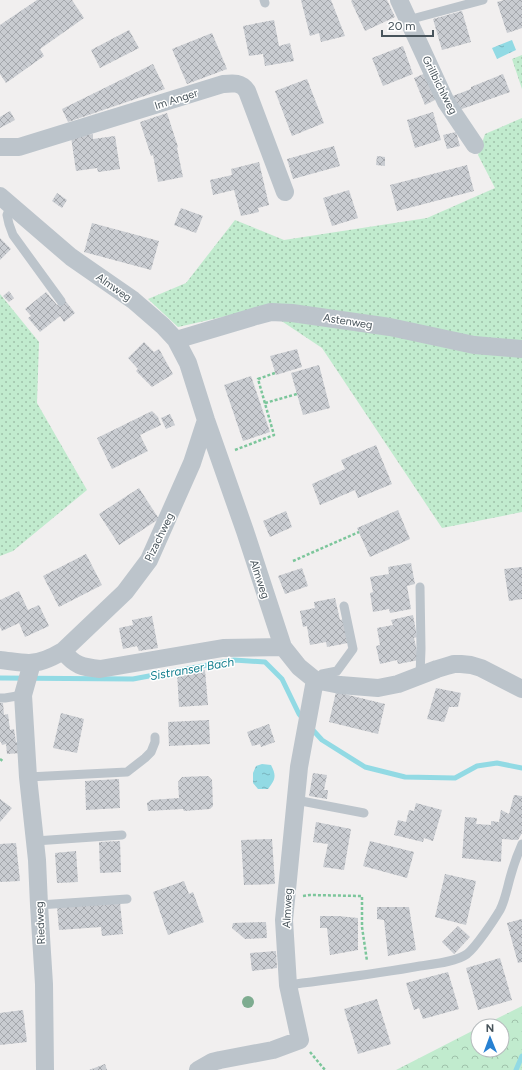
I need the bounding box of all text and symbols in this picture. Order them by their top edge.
scale bar [382,12,433,38]
text: 20 m [388,19,416,33]
street label: Grillbichlweg [419,54,460,117]
street label: Im Anger [153,86,200,113]
street label: Almweg [94,271,134,304]
street label: Astenweg [322,311,373,332]
street label: Pizachweg [142,511,177,564]
street label: Almweg [247,558,272,600]
water label: Sistranser Bach [149,655,235,683]
street label: Almweg [280,888,295,928]
street label: Riedweg [33,901,48,945]
north arrow [470,1018,510,1058]
text: N [485,1022,494,1035]

